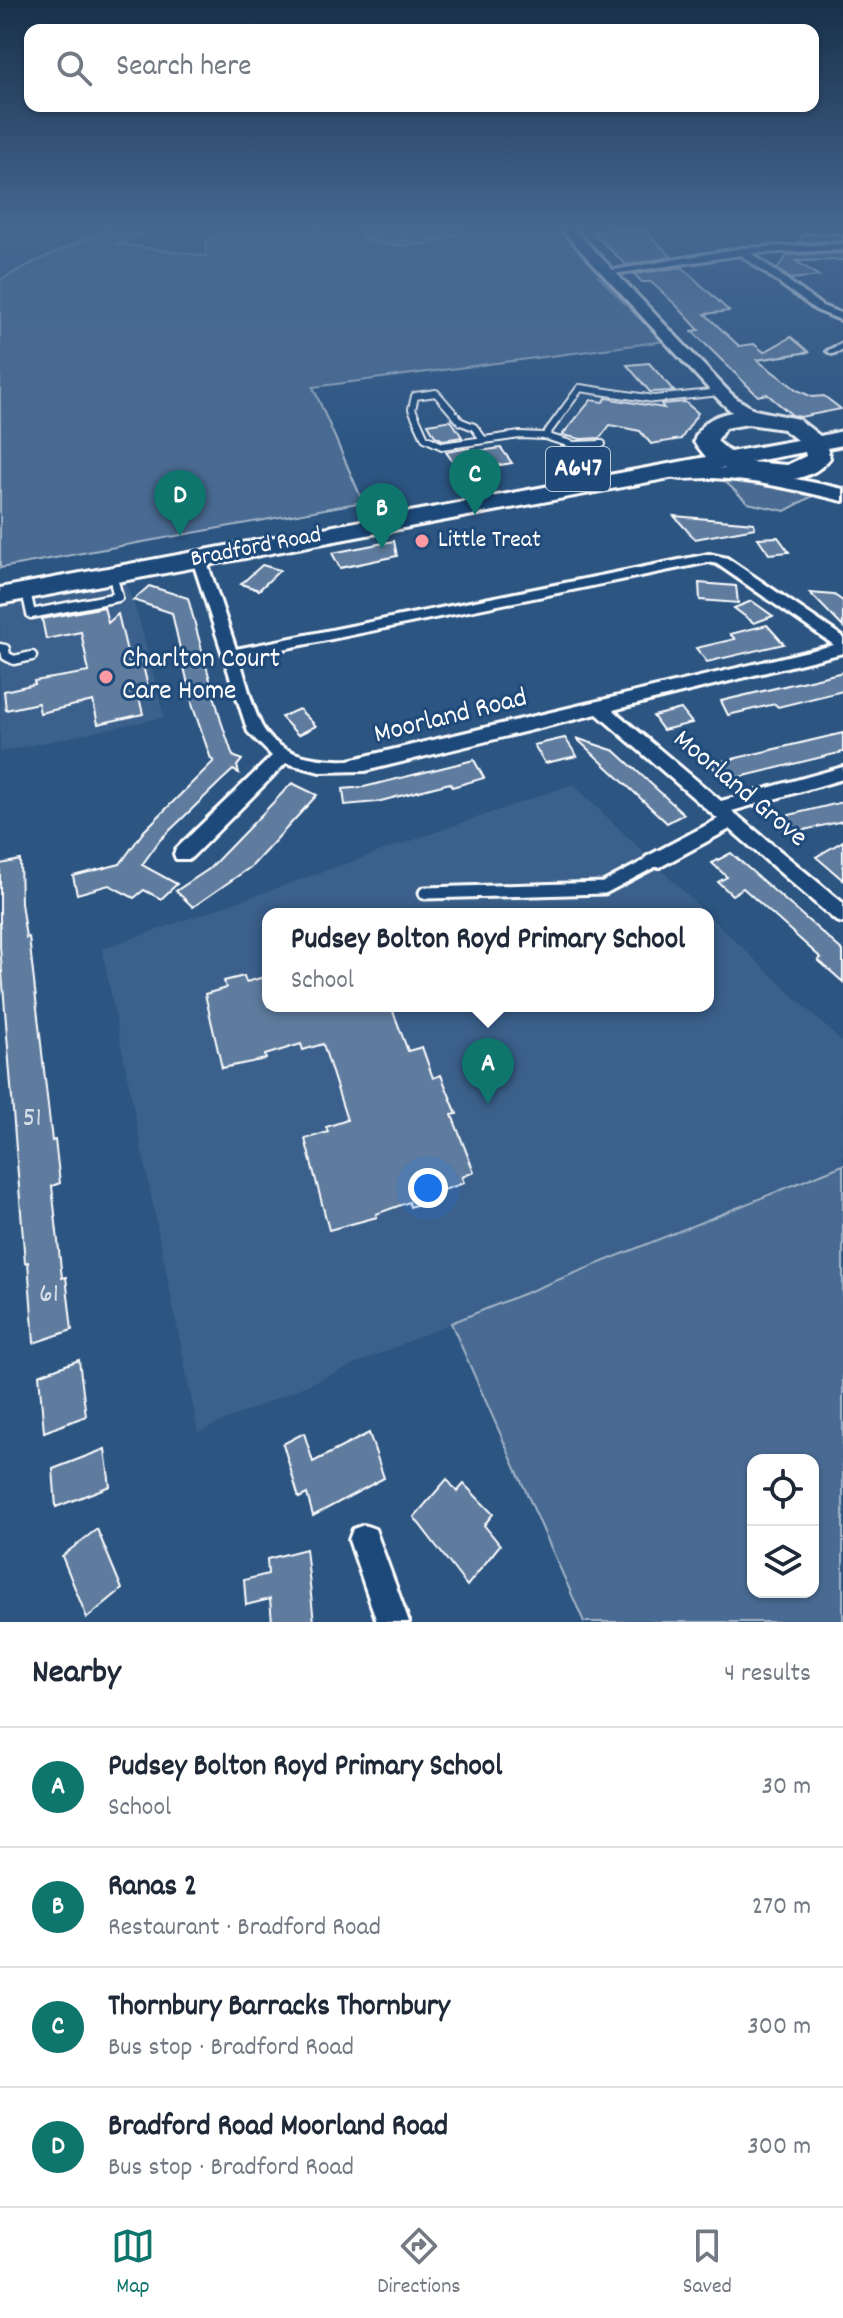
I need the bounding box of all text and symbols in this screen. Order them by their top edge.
search box [24,24,819,112]
icon: search [52,46,96,90]
text: Search here [116,47,252,90]
road number: A647 [546,447,610,491]
pin: C [449,449,501,515]
pin: D [154,470,206,536]
pin: B [356,483,408,549]
street label: Bradford Road [188,519,324,577]
place label: Little Treat [438,524,541,558]
marker: Little Treat [413,532,431,550]
place label: Charlton Court Care Home [122,641,280,713]
marker: Charlton Court Care Home [97,668,115,686]
street label: Moorland Road [370,680,532,756]
street label: Moorland Grove [663,722,815,858]
popup [262,908,714,1012]
text: Pudsey Bolton Royd Primary School [291,920,685,963]
text: School [291,963,354,1000]
pin: A [462,1038,514,1104]
house number: 51 [22,1100,42,1140]
your location [408,1168,448,1208]
house number: 61 [39,1276,59,1316]
map controls [747,1454,819,1598]
button: locate [747,1454,819,1526]
button: layers [747,1526,819,1598]
text: Nearby [32,1650,121,1699]
text: 4 results [724,1656,811,1693]
text: Pudsey Bolton Royd Primary School [108,1747,502,1790]
text: A [51,1769,65,1806]
text: 30 m [761,1769,811,1806]
text: School [108,1790,171,1827]
text: Ranas 2 [108,1867,197,1910]
text: B [52,1889,64,1926]
text: 270 m [752,1889,811,1926]
text: Restaurant · Bradford Road [108,1910,381,1947]
text: Thornbury Barracks Thornbury [108,1987,450,2030]
text: C [52,2009,64,2046]
text: 300 m [747,2009,811,2046]
text: Bus stop · Bradford Road [108,2030,354,2067]
text: Bradford Road Moorland Road [108,2107,448,2150]
text: D [51,2129,65,2166]
text: 300 m [747,2129,811,2166]
text: Bus stop · Bradford Road [108,2150,354,2187]
tab: Map [111,2224,155,2303]
tab: Directions [377,2224,461,2303]
tab: Saved [683,2224,732,2303]

